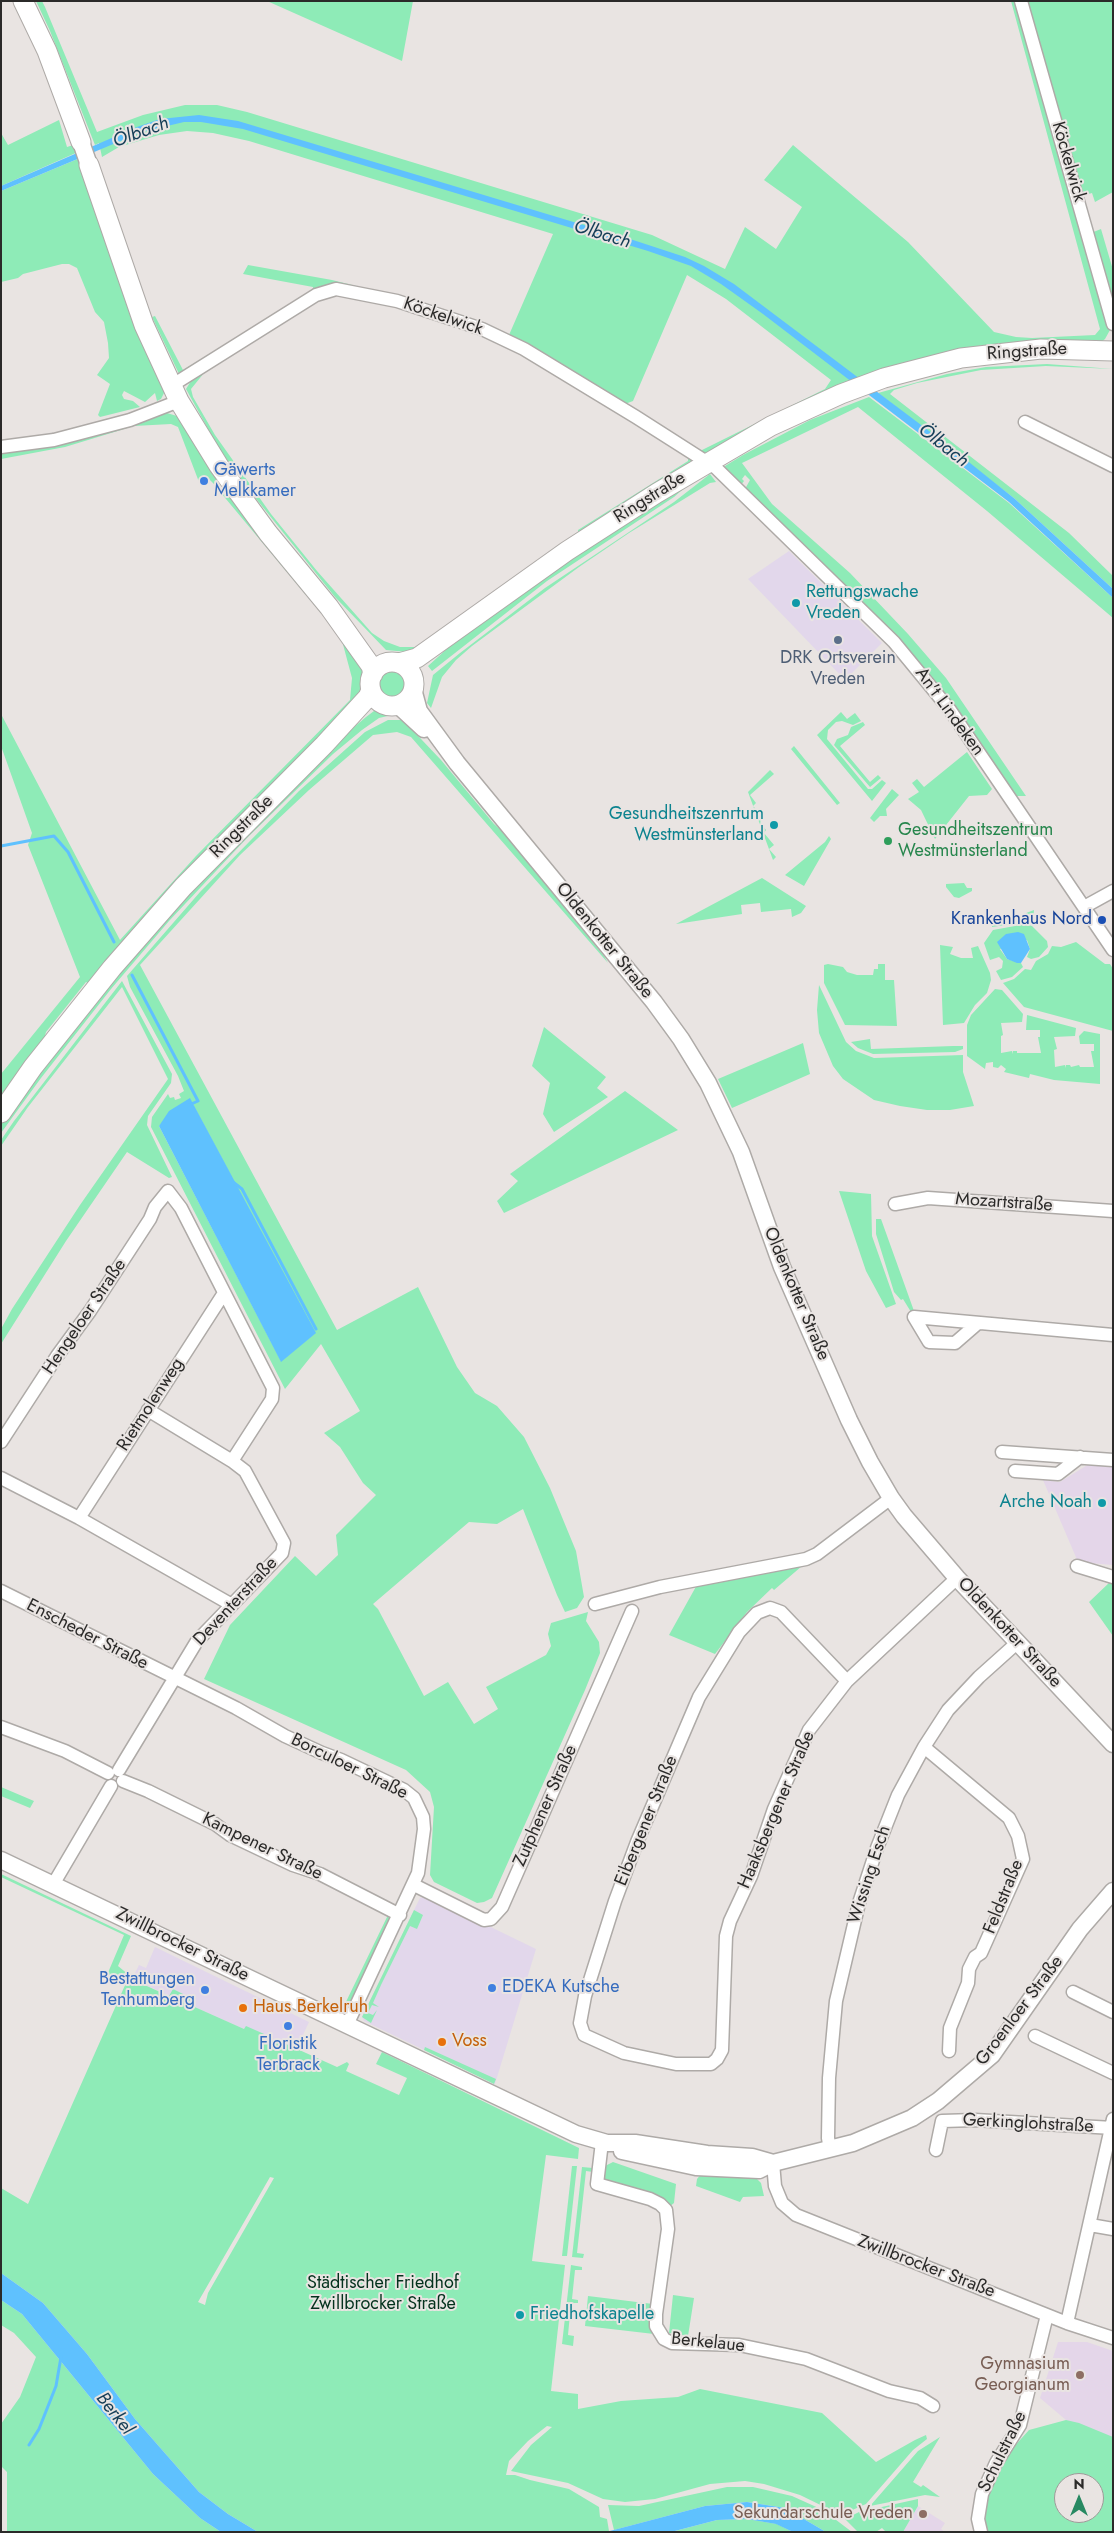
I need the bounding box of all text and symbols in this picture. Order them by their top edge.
water label: Ölbach [110,112,172,154]
street label: Köckelwick [1046,119,1090,205]
water label: Ölbach [571,216,633,254]
street label: Köckelwick [400,293,486,341]
street label: Ringstraße [986,338,1068,366]
water label: Ölbach [913,419,973,473]
place label: Gäwerts Melkkamer [214,460,296,502]
street label: Ringstraße [610,468,690,528]
marker: Gäwerts Melkkamer [198,475,210,487]
place label: Rettungswache Vreden [806,582,919,624]
marker: Rettungswache Vreden [790,597,802,609]
marker: DRK Ortsverein Vreden [832,634,844,646]
place label: DRK Ortsverein Vreden [780,648,896,691]
street label: An't Lindeken [910,664,988,760]
street label: Ringstraße [206,791,278,863]
place label: Gesundheitszenrtum Westmünsterland [609,804,764,846]
marker: Gesundheitszenrtum Westmünsterland [768,819,780,831]
place label: Gesundheitszentrum Westmünsterland [898,820,1053,862]
marker: Gesundheitszentrum Westmünsterland [882,835,894,847]
street label: Oldenkotter Straße [551,879,657,1003]
place label: Krankenhaus Nord [951,909,1092,931]
marker: Krankenhaus Nord [1096,914,1108,926]
street label: Mozartstraße [955,1189,1053,1217]
street label: Oldenkotter Straße [758,1224,834,1364]
street label: Hengeloer Straße [38,1255,132,1379]
street label: Rietmolenweg [113,1354,189,1456]
place label: Arche Noah [1000,1492,1092,1514]
marker: Arche Noah [1096,1497,1108,1509]
street label: Deventerstraße [189,1553,283,1651]
street label: Oldenkotter Straße [952,1573,1066,1693]
street label: Enscheder Straße [23,1595,151,1675]
street label: Haaksbergener Straße [734,1728,820,1892]
street label: Borculoer Straße [287,1729,411,1805]
street label: Zutphener Straße [510,1742,582,1870]
street label: Eibergener Straße [611,1753,683,1889]
street label: Kampener Straße [198,1809,326,1885]
street label: Wissing Esch [844,1823,896,1927]
street label: Feldstraße [979,1857,1029,1937]
street label: Zwillbrocker Straße [112,1903,252,1987]
street label: Groenloer Straße [972,1952,1068,2070]
place label: Bestattungen Tenhumberg [99,1969,195,2012]
place label: EDEKA Kutsche [502,1977,619,1999]
marker: EDEKA Kutsche [486,1982,498,1994]
marker: Bestattungen Tenhumberg [199,1984,211,1996]
place label: Haus Berkelruh [253,1997,368,2019]
marker: Haus Berkelruh [237,2002,249,2014]
marker: Floristik Terbrack [282,2020,294,2032]
place label: Voss [452,2031,487,2053]
place label: Floristik Terbrack [256,2034,320,2076]
marker: Voss [436,2036,448,2048]
street label: Gerkinglohstraße [962,2110,1094,2138]
street label: Zwillbrocker Straße [854,2231,998,2303]
park label: Städtischer Friedhof Zwillbrocker Straße [307,2273,459,2316]
place label: Friedhofskapelle [530,2304,654,2326]
marker: Friedhofskapelle [514,2309,526,2321]
street label: Berkelaue [670,2328,746,2358]
place label: Gymnasium Georgianum [975,2354,1070,2396]
marker: Gymnasium Georgianum [1074,2369,1086,2381]
water label: Berkel [90,2388,138,2440]
street label: Schulstraße [974,2408,1032,2496]
north arrow [1054,2473,1104,2523]
text: N [1073,2474,1085,2494]
place label: Sekundarschule Vreden [734,2503,913,2525]
marker: Sekundarschule Vreden [917,2508,929,2520]

